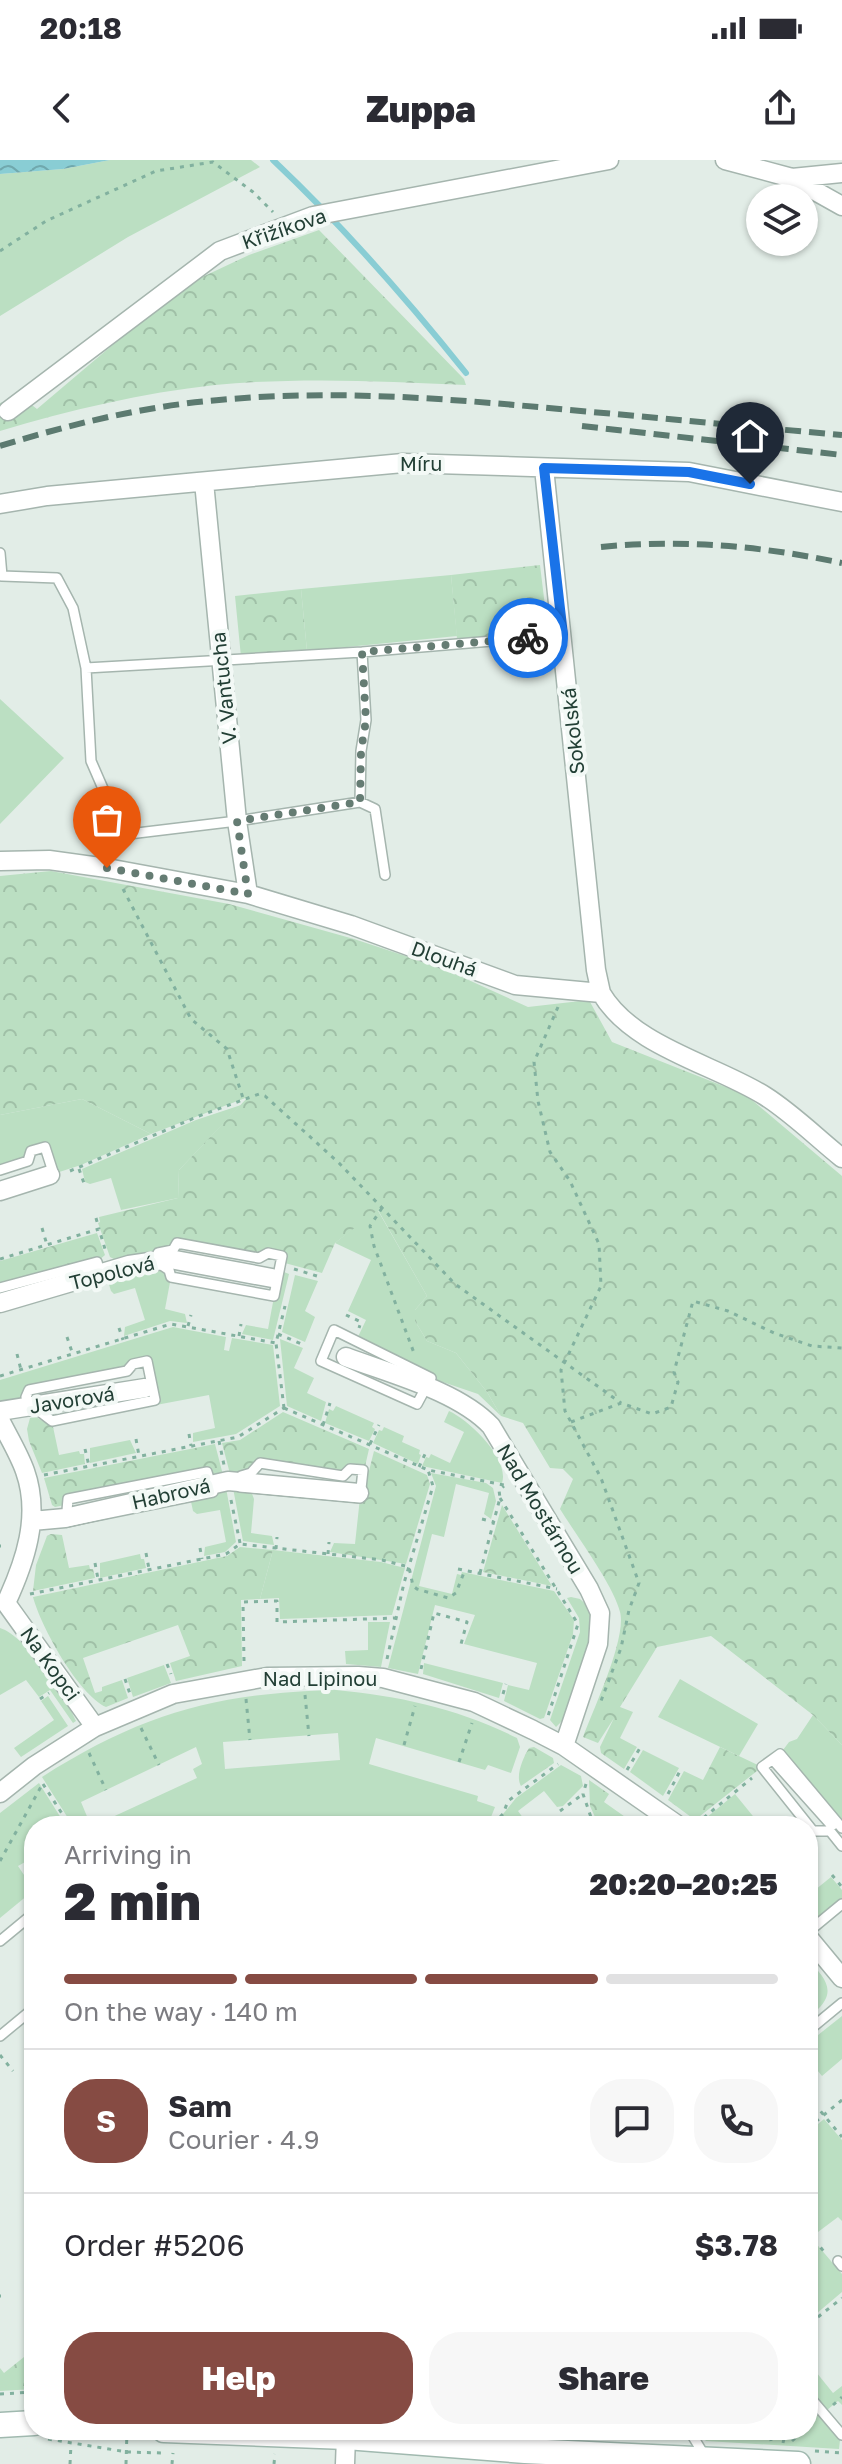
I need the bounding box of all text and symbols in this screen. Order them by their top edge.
text: 20:18 [40,10,122,46]
icon: back [40,86,84,130]
icon: share [758,86,802,130]
text: Zuppa [366,87,476,130]
map controls [746,184,818,256]
button: layers [746,184,818,256]
street label: Křižíkova [238,202,329,254]
pin [716,402,784,484]
icon: home [728,414,772,458]
street label: Míru [400,451,442,475]
courier [488,598,568,678]
icon: bike [506,616,550,660]
street label: V. Vantucha [205,631,241,745]
street label: Sokolská [556,687,588,776]
pin [73,786,141,868]
icon: bag [85,798,129,842]
street label: Dlouhá [408,935,480,981]
street label: Topolová [67,1250,157,1294]
street label: Javorová [28,1380,116,1418]
street label: Nad Mostárnou [493,1439,589,1578]
street label: Habrová [129,1472,212,1514]
street label: Na Kopci [16,1622,86,1705]
street label: Nad Lipinou [263,1666,377,1690]
text: Arriving in [64,1839,192,1870]
text: 20:20–20:25 [589,1866,778,1902]
text: 2 min [64,1869,201,1931]
text: On the way · 140 m [64,1996,298,2027]
button: chat [590,2079,674,2163]
button: phone [694,2079,778,2163]
text: Sam [168,2088,232,2124]
text: S [96,2103,116,2139]
text: Courier · 4.9 [168,2124,320,2155]
text: Order #5206 [64,2227,245,2263]
text: $3.78 [694,2227,778,2263]
button: Help [64,2332,413,2424]
button: Share [429,2332,778,2424]

